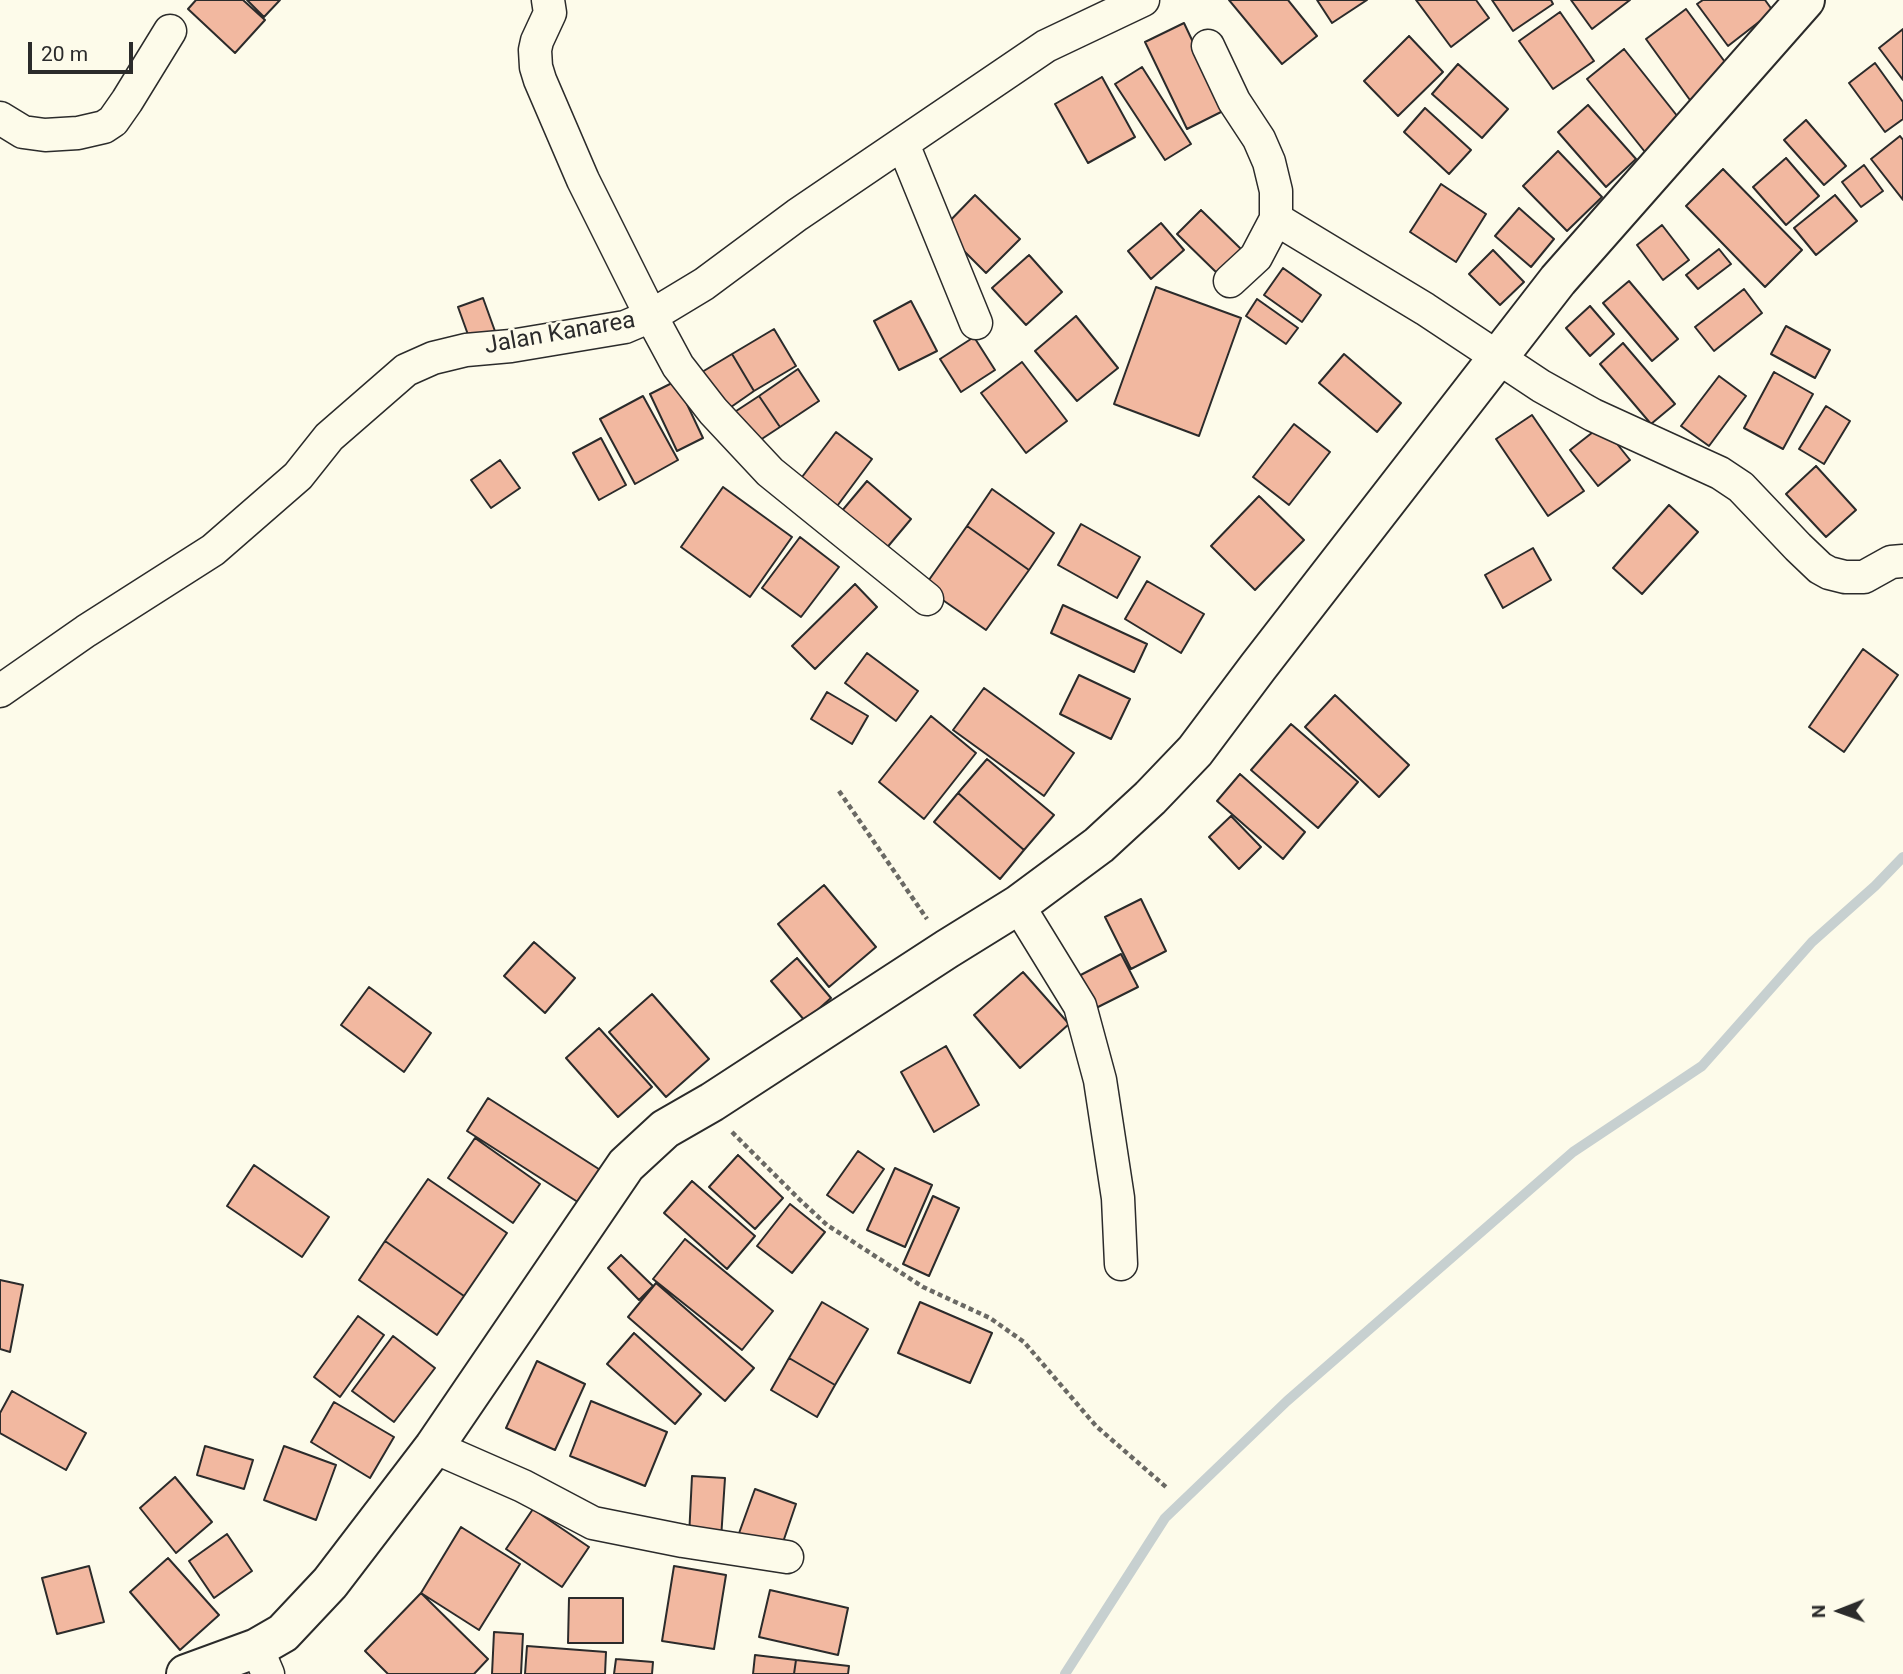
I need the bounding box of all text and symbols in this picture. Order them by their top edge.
scale bar [32,28,136,72]
text: 20 m [41,42,88,66]
street label: Jalan Kanarea [482,307,638,361]
north arrow [1805,1576,1875,1646]
text: N [1807,1604,1830,1618]

